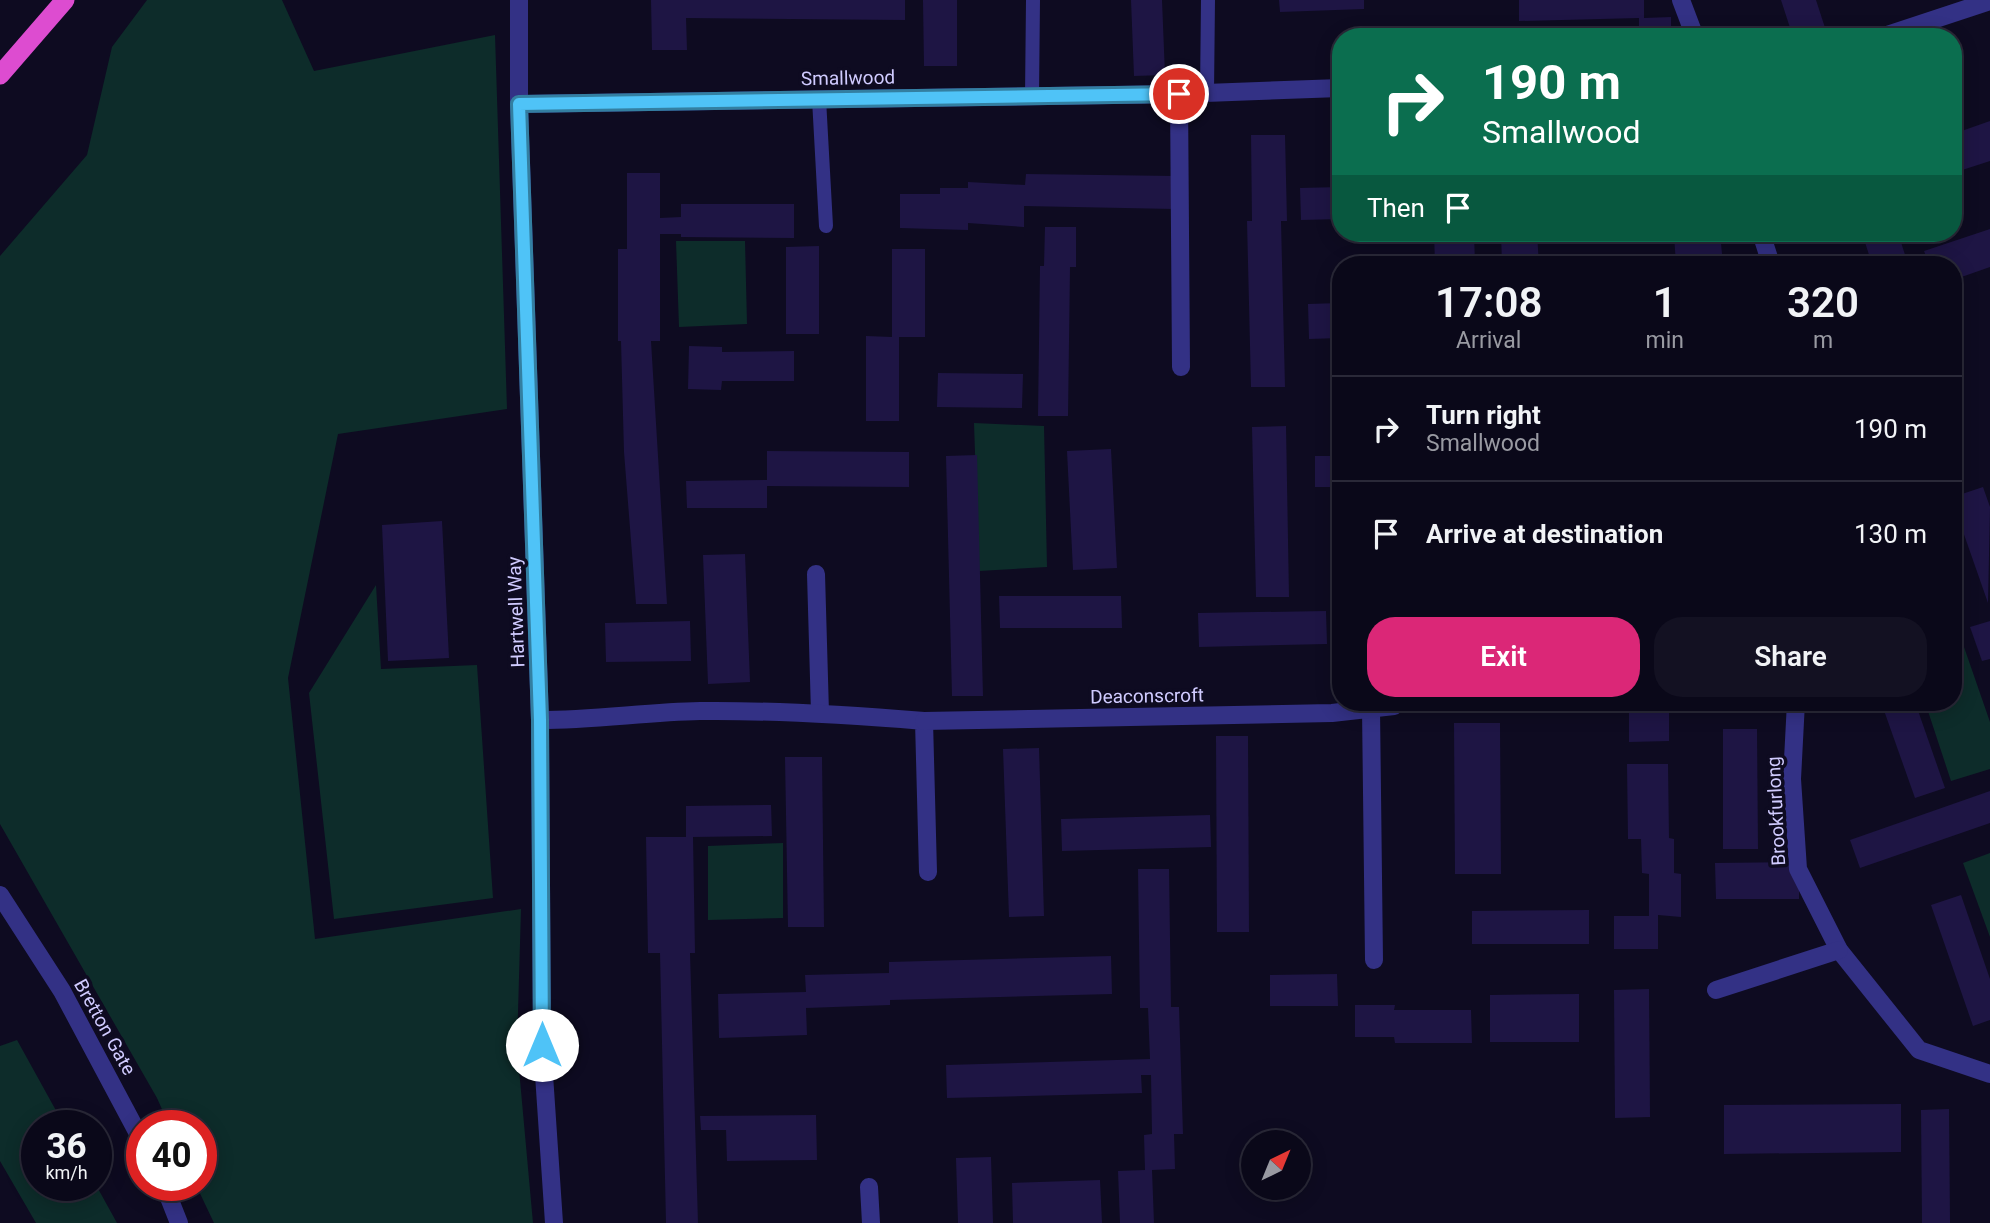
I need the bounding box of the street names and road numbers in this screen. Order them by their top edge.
street label: Smallwood [801,66,895,90]
street label: Hartwell Way [503,556,529,668]
street label: Deaconscroft [1090,684,1204,708]
street label: Brookfurlong [1762,756,1790,866]
street label: Bretton Gate [69,975,141,1079]

